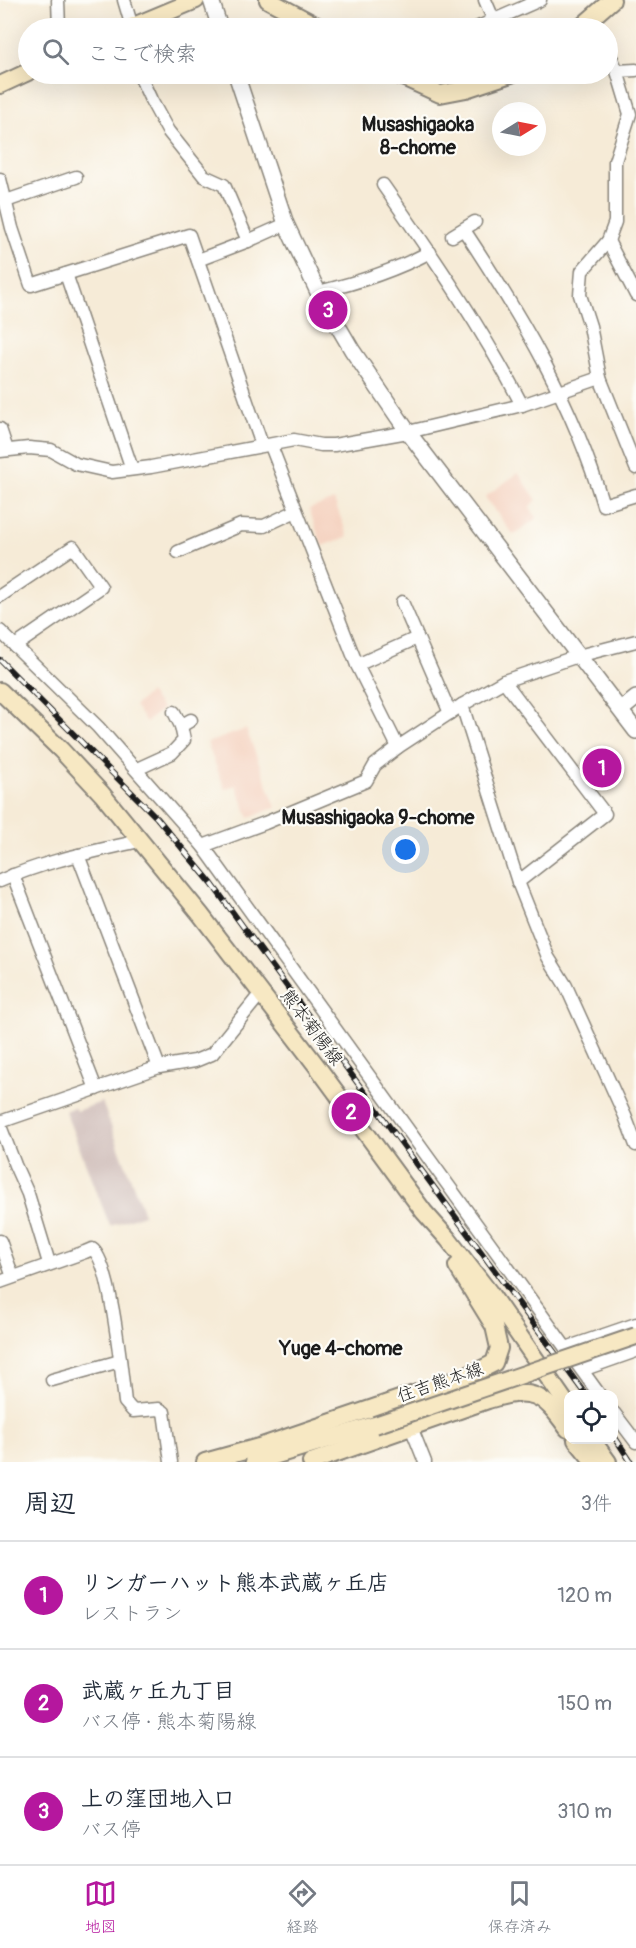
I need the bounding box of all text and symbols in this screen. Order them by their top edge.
search box [18,18,618,84]
icon: search [39,35,72,68]
text: ここで検索 [87,40,197,68]
north arrow [492,102,546,156]
district label: Musashigaoka 8-chome [362,112,474,160]
pin: 3 [308,288,348,332]
pin: 1 [582,746,622,790]
district label: Musashigaoka 9-chome [282,805,476,830]
your location [391,835,420,864]
street label: 熊本菊陽線 [275,984,348,1070]
pin: 2 [332,1090,370,1134]
district label: Yuge 4-chome [279,1336,404,1361]
street label: 住吉熊本線 [394,1357,486,1408]
map controls [564,1390,618,1444]
button: locate [564,1390,618,1444]
text: 周辺 [24,1488,76,1520]
text: 3件 [581,1491,612,1516]
text: リンガーハット熊本武蔵ヶ丘店 [81,1569,389,1597]
text: 1 [40,1583,47,1608]
text: 120 m [557,1583,612,1608]
text: レストラン [81,1601,183,1626]
text: 武蔵ヶ丘九丁目 [81,1677,235,1705]
text: 2 [38,1691,49,1716]
text: 150 m [558,1691,612,1716]
text: バス停 · 熊本菊陽線 [81,1709,256,1734]
text: 上の窪団地入口 [81,1785,235,1813]
text: 3 [38,1799,49,1824]
text: 310 m [557,1799,612,1824]
text: バス停 [81,1817,141,1842]
tab: 地図 [84,1877,117,1937]
tab: 経路 [286,1877,319,1937]
tab: 保存済み [488,1877,552,1937]

